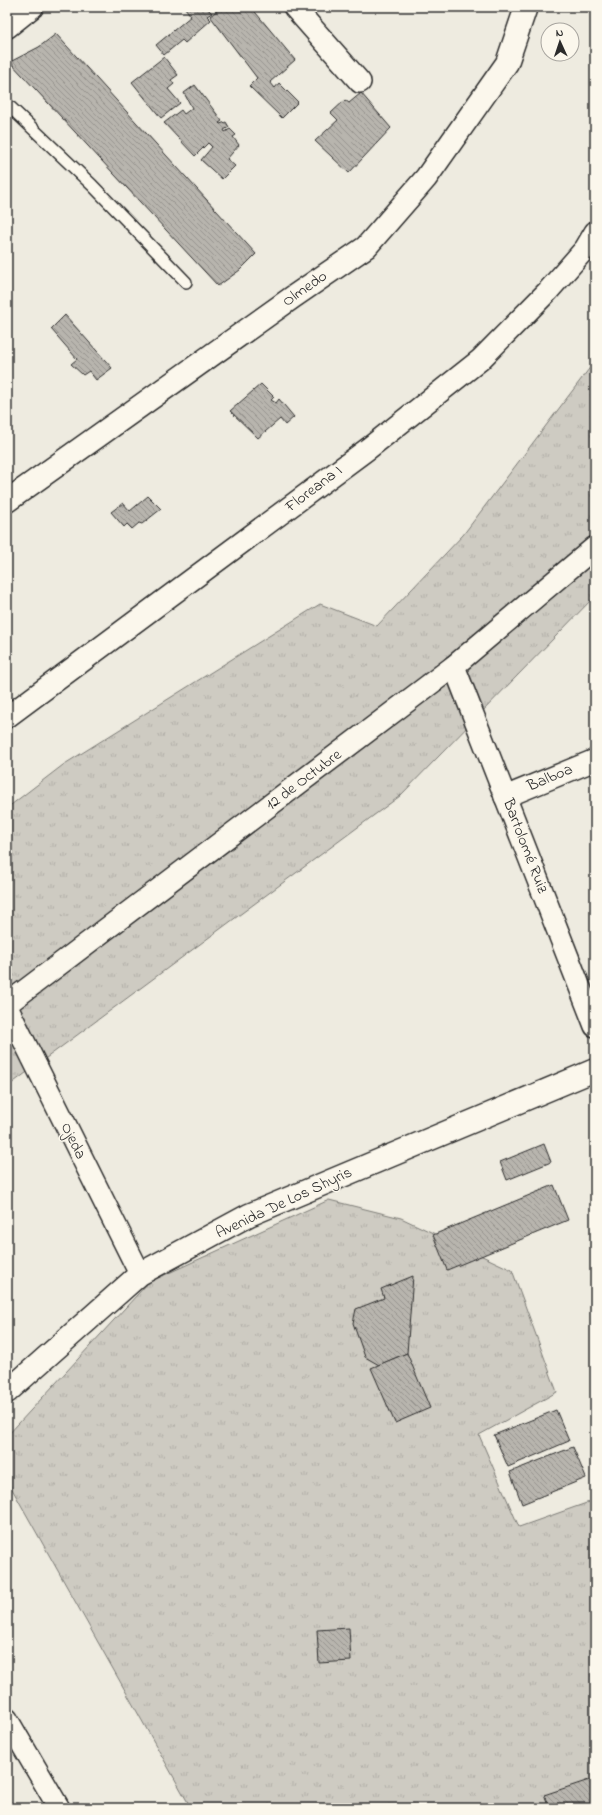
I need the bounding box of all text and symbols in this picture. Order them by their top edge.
north arrow [540,22,580,62]
text: N [555,25,564,41]
street label: Olmedo [278,265,332,313]
street label: Floreana I [279,459,348,519]
street label: 12 de Octubre [261,743,348,817]
street label: Balboa [523,758,577,799]
street label: Bartolomé Ruiz [496,794,554,897]
street label: Ojeda [54,1118,92,1164]
street label: Avenida De Los Shyris [212,1161,356,1245]

